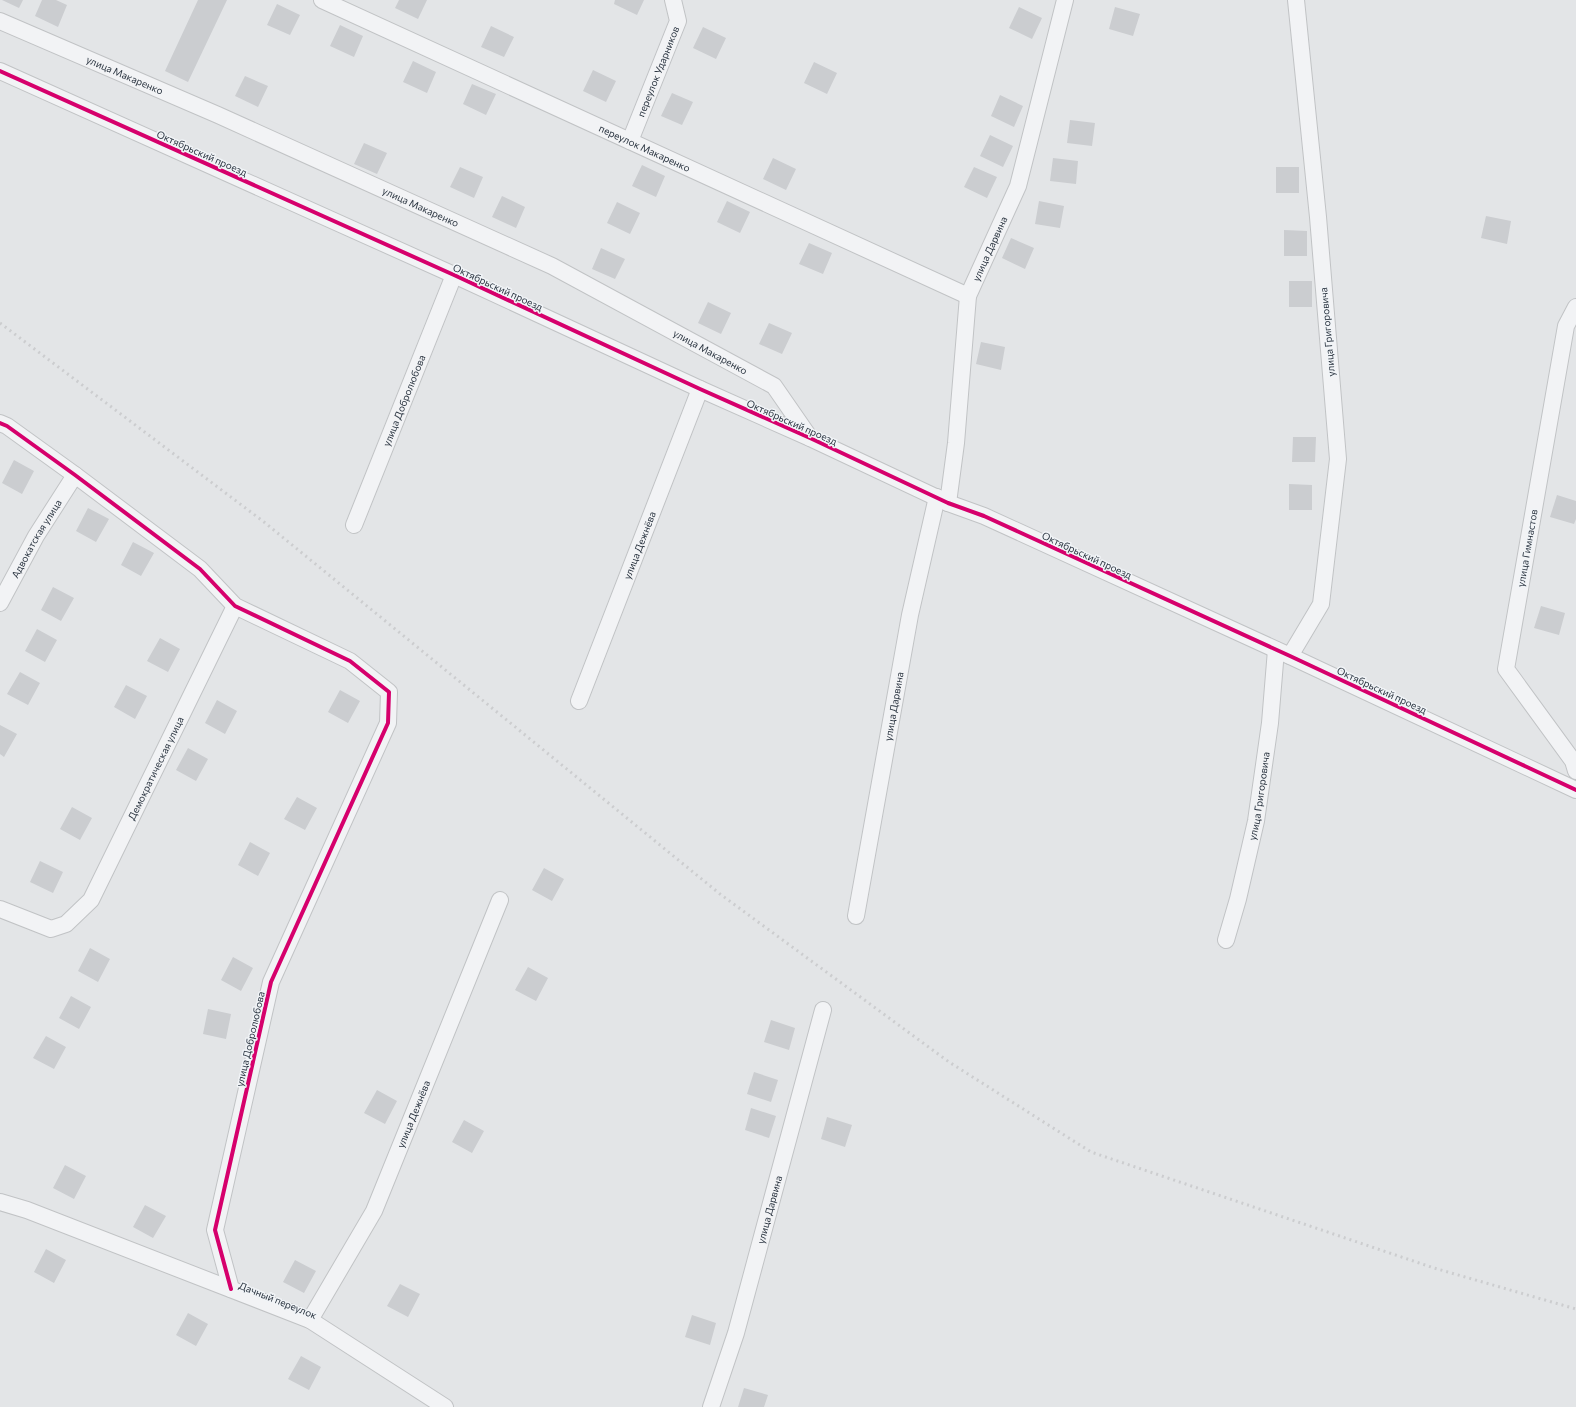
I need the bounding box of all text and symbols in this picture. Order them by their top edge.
street label: переулок Ударников [634,24,681,118]
street label: улица Макаренко [85,53,165,97]
street label: переулок Макаренко [597,122,692,174]
street label: Октябрьский проезд [155,128,249,178]
street label: улица Макаренко [381,184,461,229]
street label: улица Дарвина [970,214,1009,283]
street label: Октябрьский проезд [451,261,545,313]
street label: улица Григоровича [1317,287,1337,377]
street label: улица Макаренко [671,327,750,377]
street label: улица Добролюбова [380,353,427,448]
street label: Октябрьский проезд [745,397,839,447]
street label: Адвокатская улица [9,497,64,580]
street label: улица Гимнастов [1514,508,1540,588]
street label: улица Дежнёва [621,510,658,581]
street label: Октябрьский проезд [1040,529,1134,581]
street label: Октябрьский проезд [1335,664,1429,716]
street label: улица Дарвина [882,671,906,742]
street label: Демократическая улица [125,714,186,822]
street label: улица Григоровича [1246,751,1272,841]
street label: улица Добролюбова [233,990,267,1088]
street label: улица Дежнёва [394,1079,432,1150]
street label: улица Дарвина [754,1174,784,1245]
street label: Дачный переулок [237,1279,319,1321]

